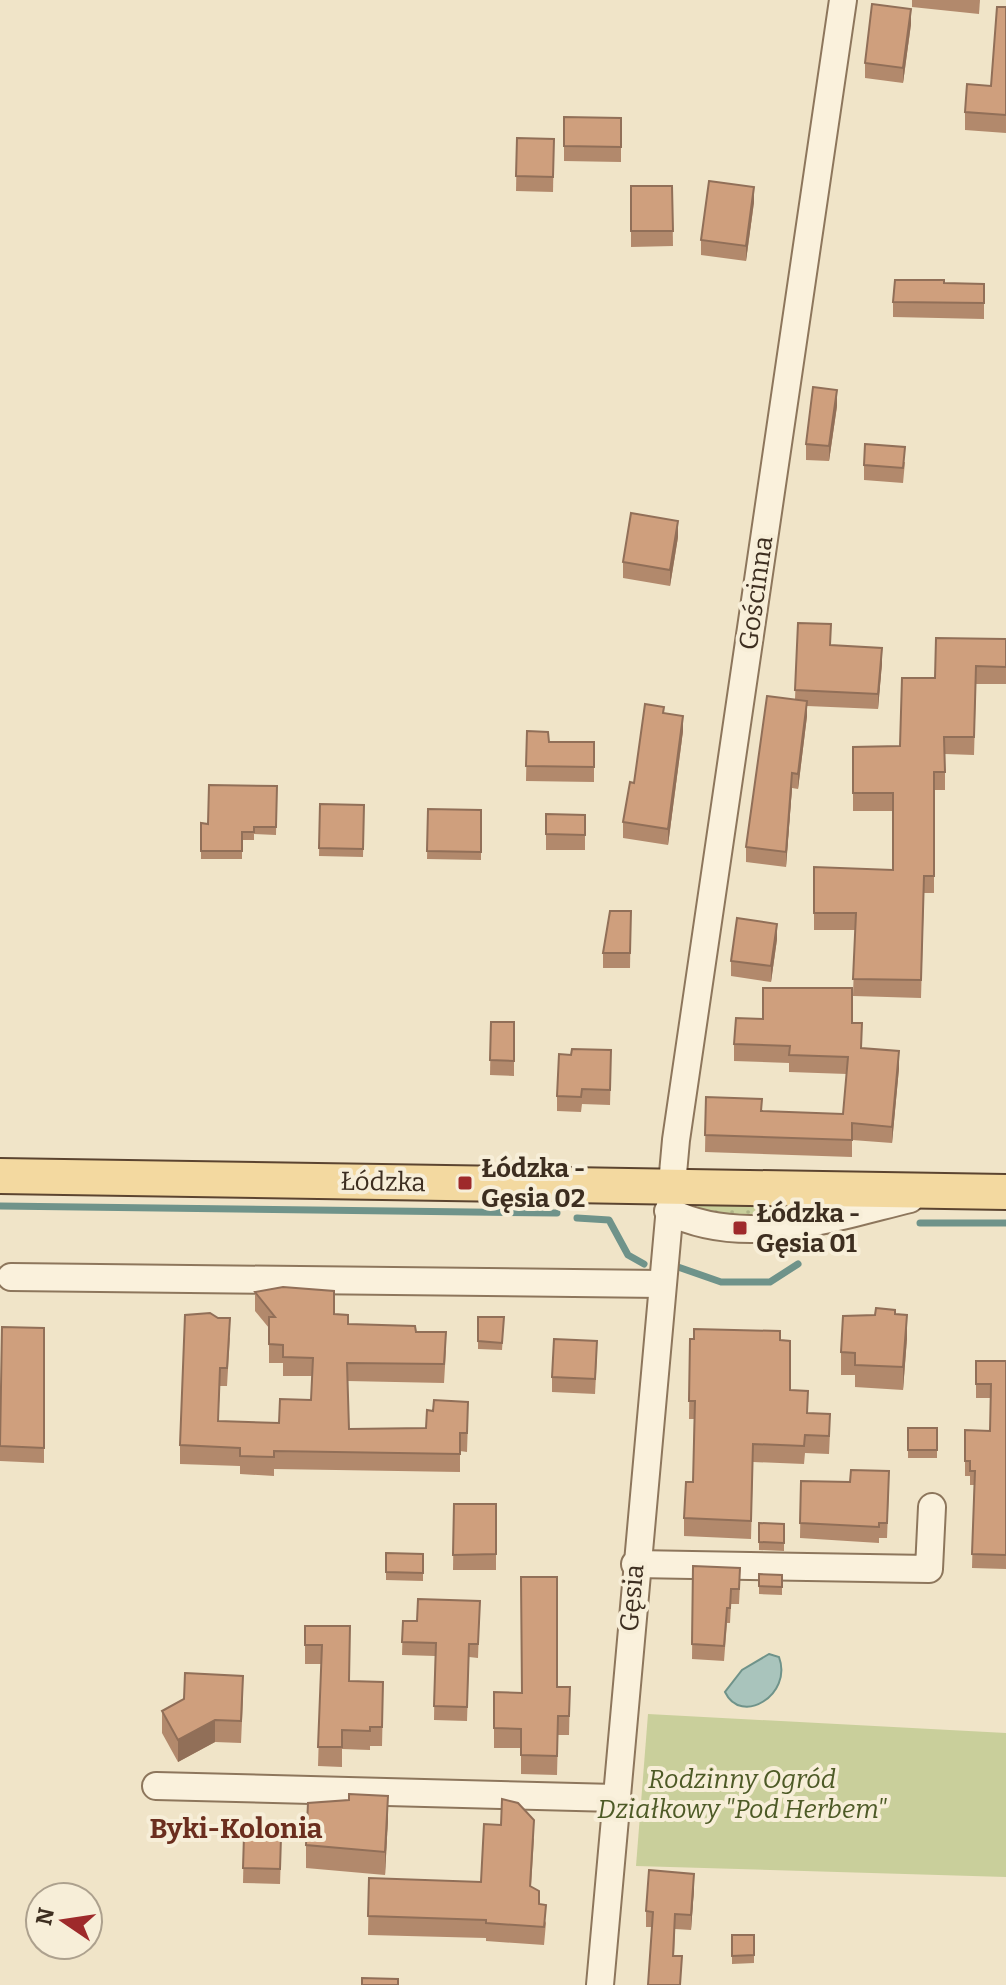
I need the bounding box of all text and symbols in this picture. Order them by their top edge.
street label: Gościnna [733,534,779,652]
place label: Łódzka - Gęsia 02 [481,1153,585,1214]
street label: Łódzka [340,1166,426,1198]
marker: Łódzka - Gęsia 02 [456,1174,474,1192]
place label: Łódzka - Gęsia 01 [756,1198,860,1259]
marker: Łódzka - Gęsia 01 [731,1219,749,1237]
street label: Gęsia [614,1563,650,1633]
park label: Rodzinny Ogród Działkowy "Pod Herbem" [597,1764,887,1825]
district label: Byki-Kolonia [149,1812,323,1845]
north arrow [24,1881,104,1961]
text: N [30,1905,60,1928]

